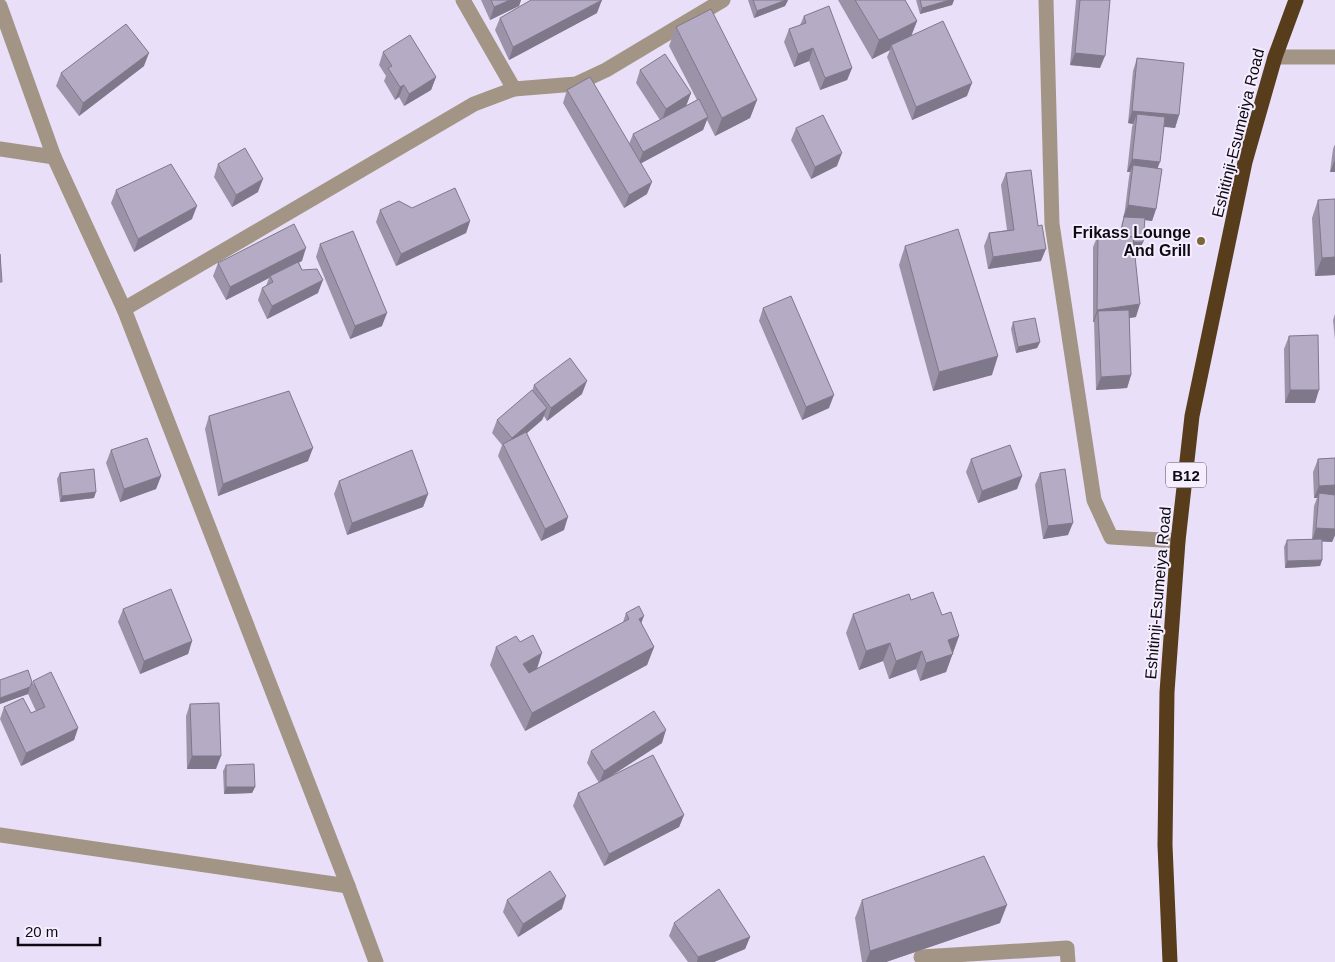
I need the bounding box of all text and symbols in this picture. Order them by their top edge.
street label: Eshitinji-Esumeiya Road [1209,47,1267,219]
place label: Frikass Lounge And Grill [1073,224,1191,259]
marker: Frikass Lounge And Grill [1195,235,1207,247]
road number: B12 [1166,462,1206,488]
street label: Eshitinji-Esumeiya Road [1142,506,1174,680]
scale bar [18,914,100,946]
text: 20 m [25,923,58,940]

